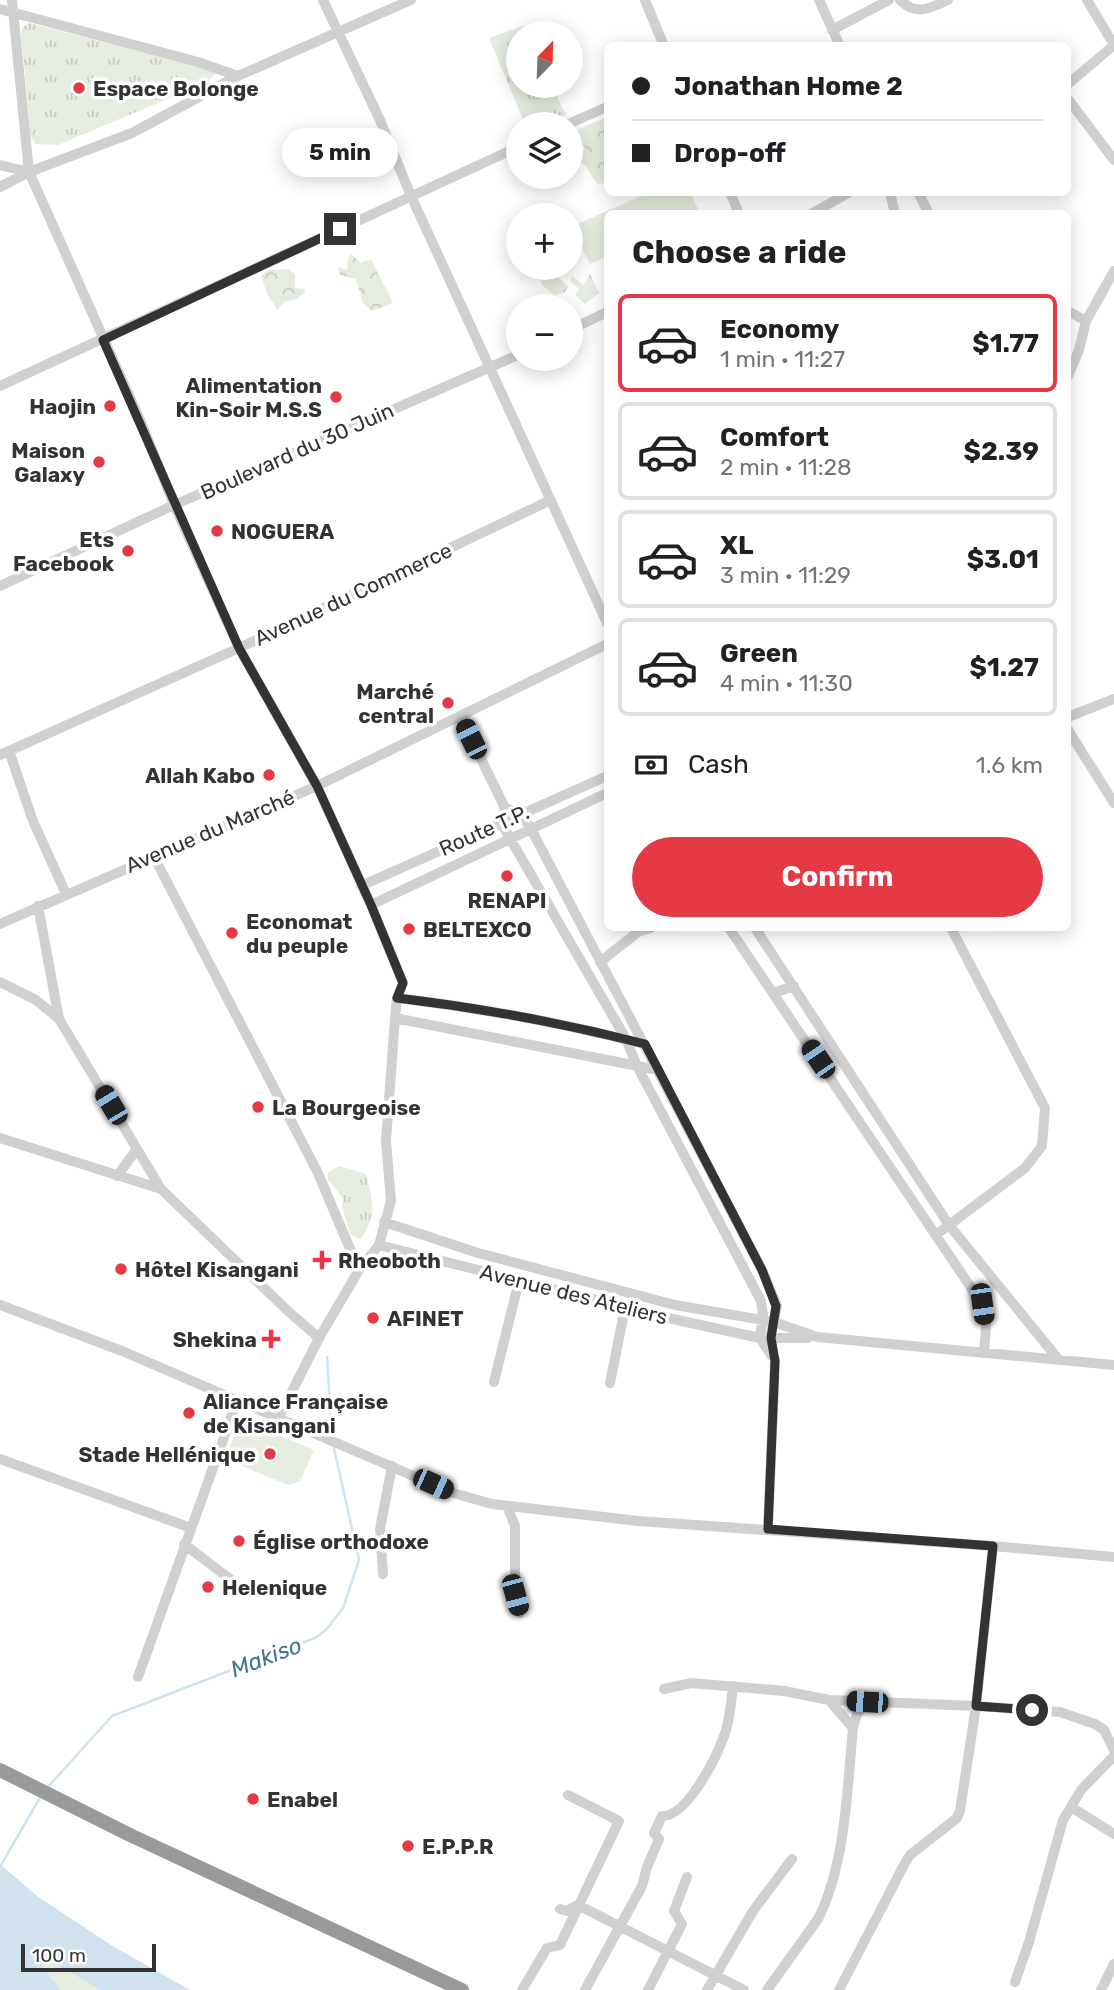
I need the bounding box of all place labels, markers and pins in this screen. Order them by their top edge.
place label: Espace Bolonge [93,76,259,101]
marker: Espace Bolonge [71,80,87,96]
place label: Alimentation Kin-Soir M.S.S [175,373,322,422]
marker: Alimentation Kin-Soir M.S.S [328,389,344,405]
place label: Haojin [29,394,96,419]
marker: Haojin [102,398,118,414]
place label: Maison Galaxy [11,438,85,487]
marker: Maison Galaxy [91,454,107,470]
place label: NOGUERA [231,519,334,544]
marker: NOGUERA [209,523,225,539]
place label: Ets Facebook [13,527,115,576]
marker: Ets Facebook [120,543,136,559]
place label: Marché central [356,679,434,728]
marker: Marché central [440,695,456,711]
place label: Allah Kabo [145,763,255,788]
marker: Allah Kabo [261,767,277,783]
marker: RENAPI [499,868,515,884]
place label: RENAPI [467,888,547,913]
place label: Economat du peuple [246,909,352,958]
place label: BELTEXCO [423,917,532,942]
marker: BELTEXCO [401,921,417,937]
marker: Economat du peuple [224,925,240,941]
place label: La Bourgeoise [272,1095,421,1120]
marker: La Bourgeoise [250,1099,266,1115]
place label: Rheoboth [338,1248,441,1273]
marker: Rheoboth [312,1250,332,1270]
place label: Hôtel Kisangani [135,1257,299,1282]
marker: Hôtel Kisangani [113,1261,129,1277]
place label: AFINET [387,1306,464,1331]
marker: AFINET [365,1310,381,1326]
place label: Shekina [173,1327,257,1352]
marker: Shekina [263,1331,279,1347]
place label: Aliance Française de Kisangani [203,1389,388,1438]
marker: Aliance Française de Kisangani [181,1405,197,1421]
place label: Stade Hellénique [78,1442,256,1467]
marker: Stade Hellénique [262,1446,278,1462]
place label: Église orthodoxe [253,1529,429,1554]
marker: Église orthodoxe [231,1533,247,1549]
place label: Helenique [222,1575,327,1600]
marker: Helenique [200,1579,216,1595]
place label: Enabel [267,1787,338,1812]
marker: Enabel [245,1791,261,1807]
place label: E.P.P.R [422,1834,493,1859]
marker: E.P.P.R [400,1838,416,1854]

